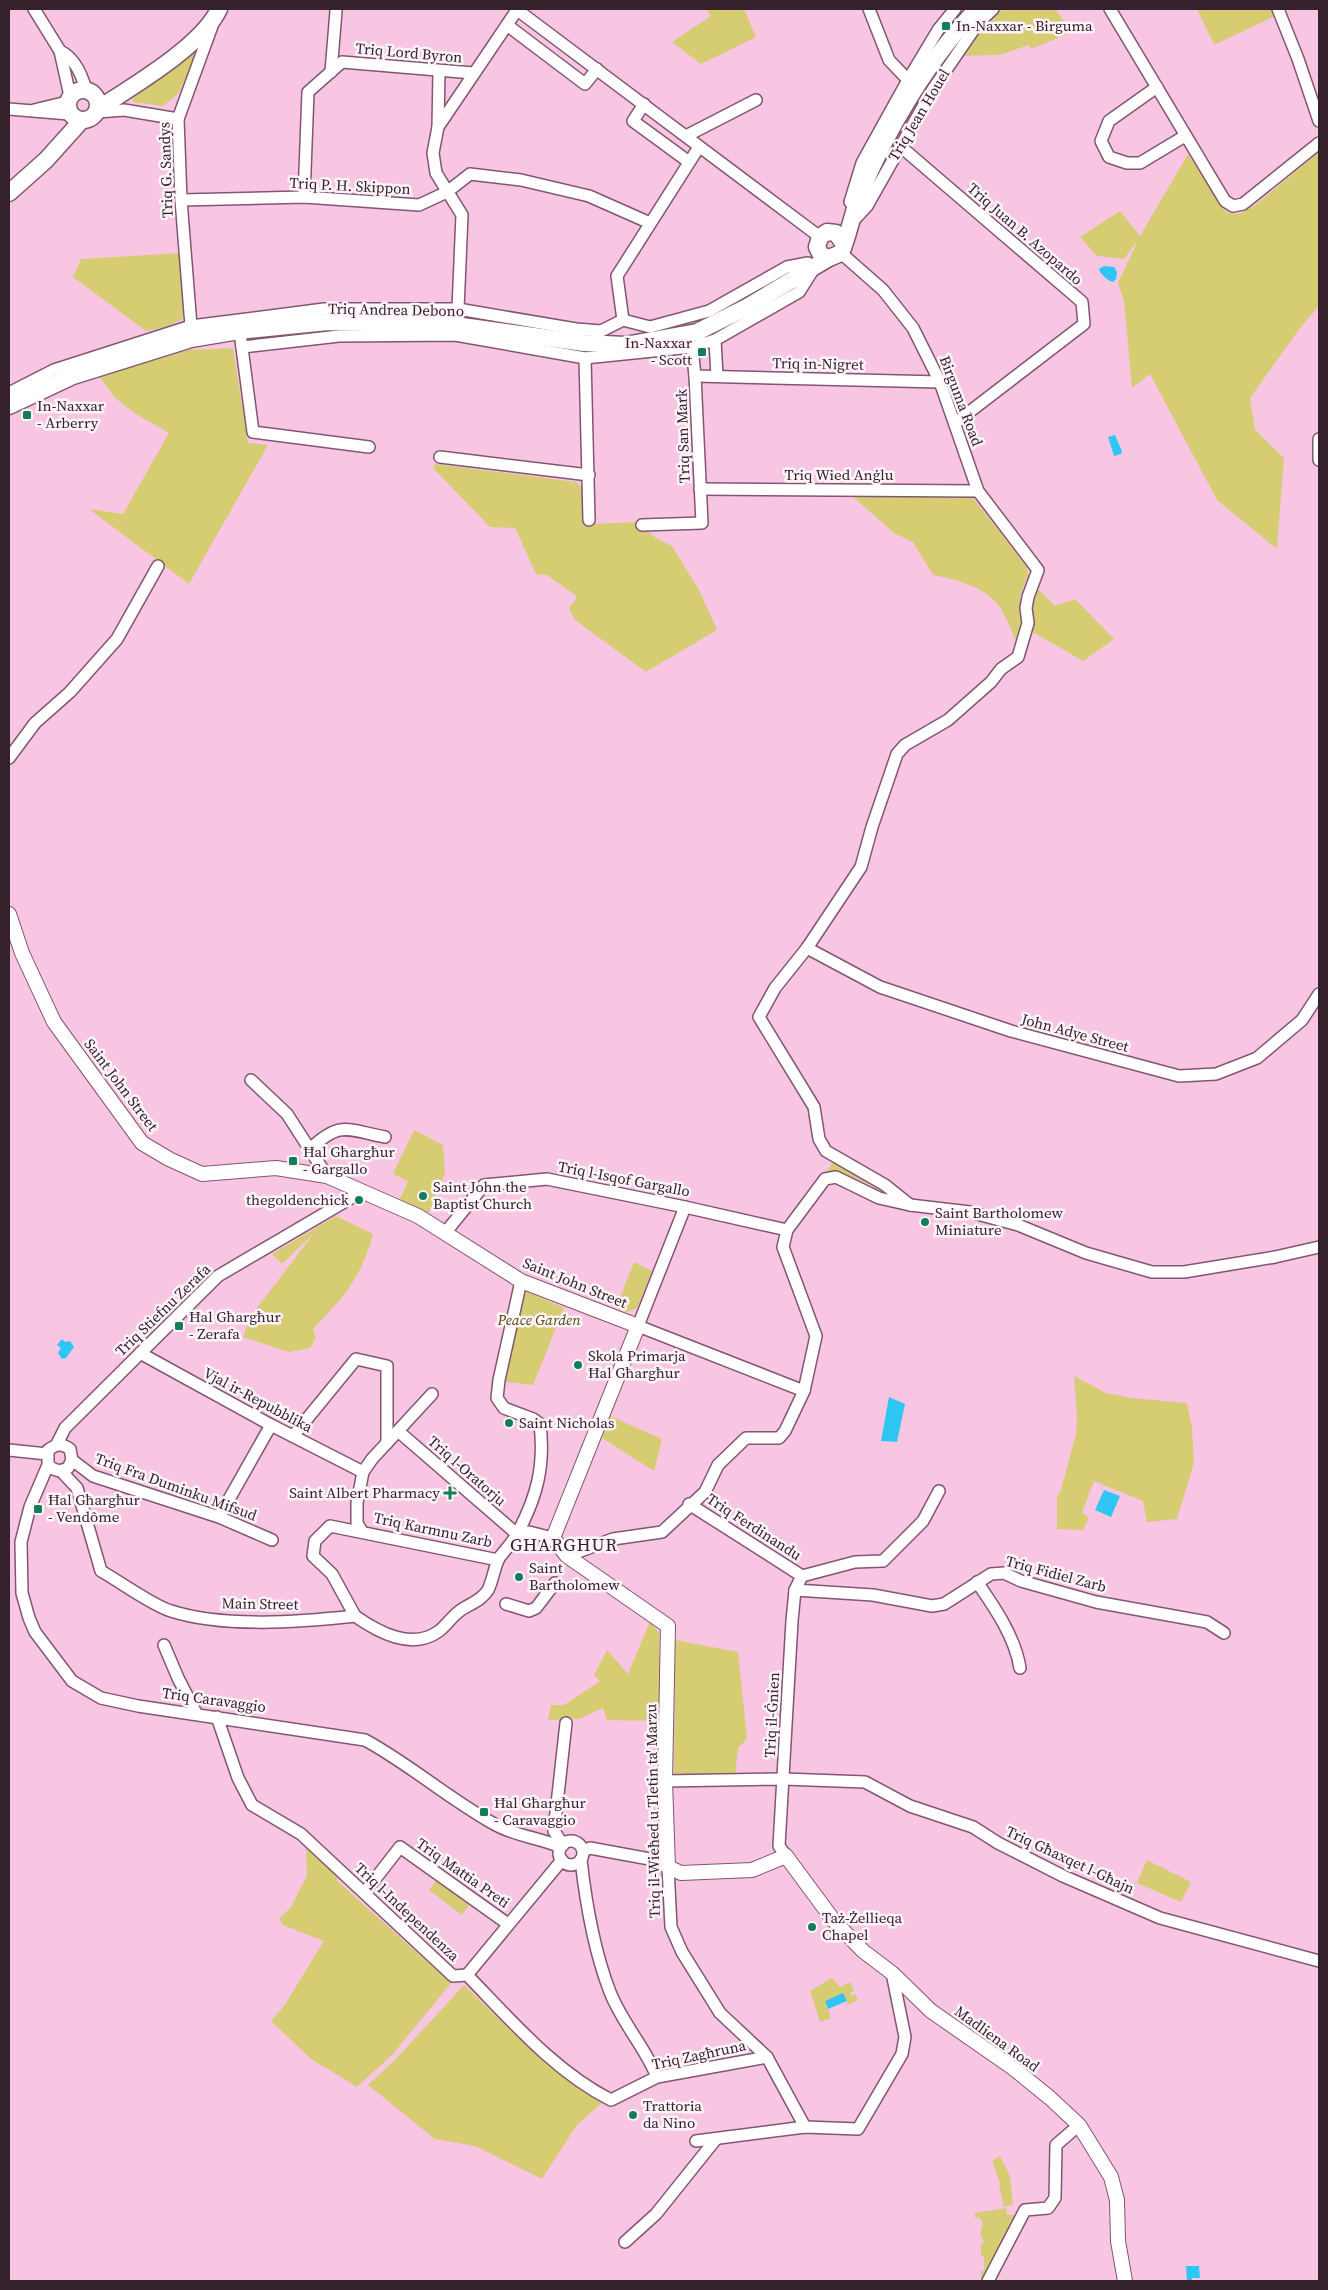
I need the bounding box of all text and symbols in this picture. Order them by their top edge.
place label: In-Naxxar - Birguma [956,15,1093,36]
marker: In-Naxxar - Birguma [940,20,952,32]
street label: Triq Lord Byron [355,37,463,68]
street label: Triq Jean Houel [883,64,955,165]
street label: Triq G. Sandys [153,122,178,218]
street label: Triq P. H. Skippon [289,172,411,199]
street label: Triq Juan B. Azopardo [963,178,1087,290]
street label: Triq Andrea Debono [328,298,464,321]
place label: In-Naxxar - Scott [625,332,693,370]
marker: In-Naxxar - Scott [696,346,708,358]
street label: Triq in-Nigret [772,352,864,375]
street label: Birguma Road [935,353,989,450]
street label: Triq San Mark [670,388,695,483]
place label: In-Naxxar - Arberry [37,395,105,433]
marker: In-Naxxar - Arberry [21,409,33,421]
street label: Triq Wied Anġlu [785,464,894,485]
street label: John Adye Street [1018,1008,1131,1057]
street label: Saint John Street [80,1034,163,1135]
place label: Ħal Għargħur - Gargallo [303,1141,395,1179]
marker: Ħal Għargħur - Gargallo [287,1155,299,1167]
street label: Triq l-Isqof Gargallo [556,1155,692,1202]
place label: Saint John the Baptist Church [433,1176,532,1214]
place label: thegoldenchick [246,1189,350,1210]
marker: Saint John the Baptist Church [417,1190,429,1202]
marker: thegoldenchick [353,1194,365,1206]
place label: Saint Bartholomew Miniature [935,1202,1063,1240]
marker: Saint Bartholomew Miniature [919,1216,931,1228]
street label: Saint John Street [520,1252,631,1313]
street label: Triq Stiefnu Zerafa [110,1258,215,1361]
place label: Ħal Għargħur - Zerafa [189,1306,281,1344]
park label: Peace Garden [496,1309,581,1330]
marker: Ħal Għargħur - Zerafa [173,1320,185,1332]
place label: Skola Primarja Ħal Għargħur [588,1345,686,1383]
marker: Skola Primarja Ħal Għargħur [572,1359,584,1371]
street label: Vjal ir-Repubblika [200,1362,317,1437]
place label: Saint Nicholas [519,1412,614,1433]
marker: Saint Nicholas [503,1417,515,1429]
street label: Triq l-Oratorju [424,1431,511,1511]
street label: Triq Fra Duminku Mifsud [92,1447,260,1526]
place label: Saint Albert Pharmacy [289,1482,440,1503]
marker: Saint Albert Pharmacy [444,1487,456,1499]
street label: Triq Ferdinandu [703,1488,806,1565]
place label: Ħal Għargħur - Vendôme [48,1489,140,1527]
marker: Ħal Għargħur - Vendôme [32,1503,44,1515]
street label: Triq Karmnu Zarb [372,1507,494,1552]
district label: GHARGHUR [510,1532,618,1557]
street label: Triq Fidiel Zarb [1003,1550,1109,1597]
place label: Saint Bartholomew [529,1557,620,1595]
marker: Saint Bartholomew [513,1571,525,1583]
street label: Main Street [221,1592,299,1615]
street label: Triq il-Ġnien [759,1672,784,1758]
street label: Triq Caravaggio [161,1682,267,1717]
street label: Triq il-Wieħed u Tletin ta' Marzu [640,1703,665,1918]
place label: Ħal Għargħur - Caravaggio [494,1792,586,1830]
marker: Ħal Għargħur - Caravaggio [478,1806,490,1818]
street label: Triq Għaxqet l-Għajn [1003,1821,1138,1899]
street label: Triq Mattia Preti [412,1833,514,1913]
street label: Triq l-Independenza [350,1857,465,1966]
place label: Taż-Żellieqa Chapel [822,1907,902,1945]
marker: Taż-Żellieqa Chapel [806,1921,818,1933]
street label: Madliena Road [951,2001,1044,2077]
street label: Triq Zagħruna [650,2034,748,2075]
place label: Trattoria da Nino [643,2095,702,2133]
marker: Trattoria da Nino [627,2109,639,2121]

